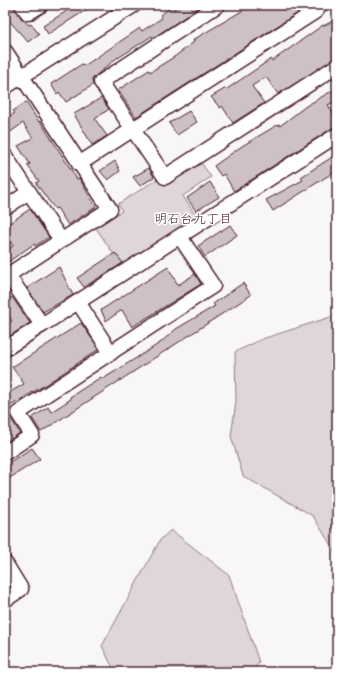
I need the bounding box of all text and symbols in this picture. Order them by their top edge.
district label: 明石台九丁目 [154,211,232,227]

